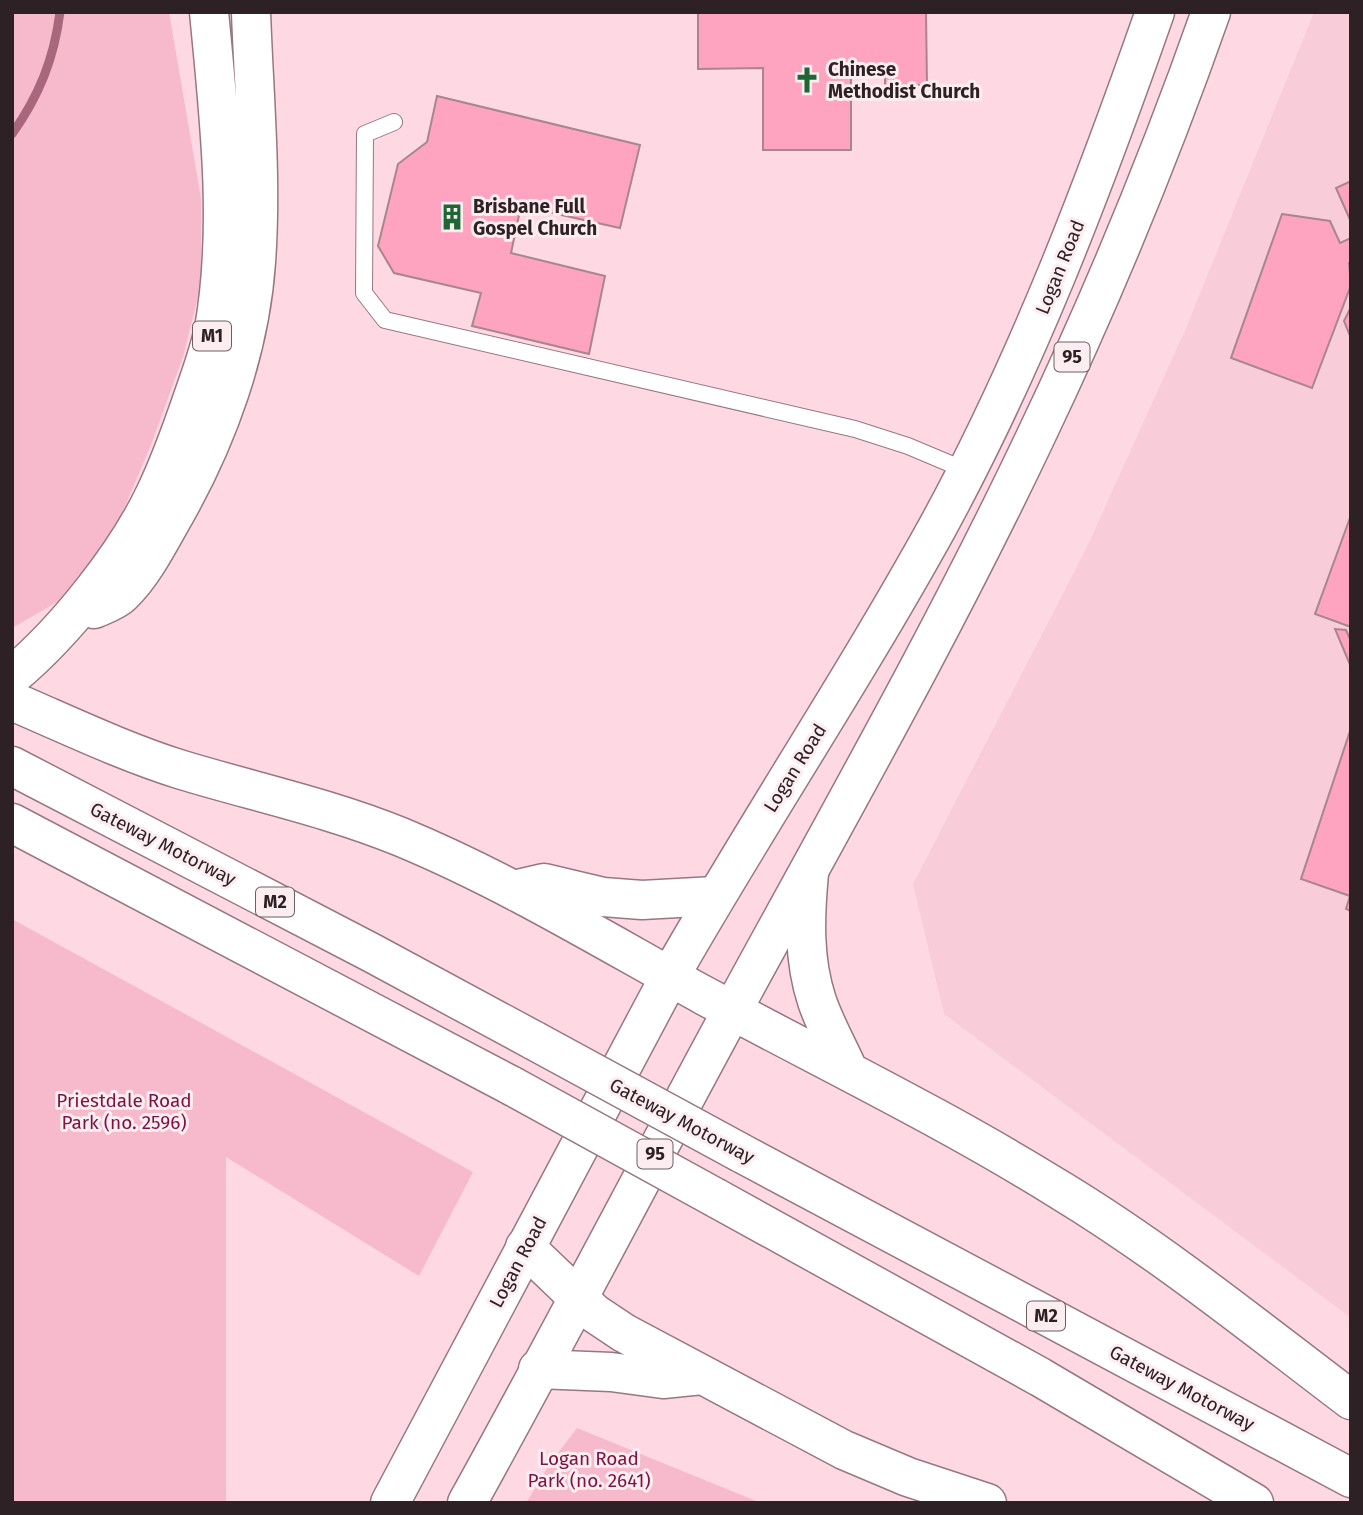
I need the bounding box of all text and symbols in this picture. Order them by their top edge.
place label: Chinese Methodist Church [828,58,980,103]
church icon: Chinese Methodist Church [792,65,822,95]
place label: Brisbane Full Gospel Church [473,195,597,240]
building icon: Brisbane Full Gospel Church [437,202,467,232]
street label: Logan Road [1031,216,1089,318]
road number: M1 [193,322,231,350]
road number: 95 [1054,342,1090,372]
street label: Logan Road [759,720,831,816]
street label: Gateway Motorway [86,797,240,891]
road number: M2 [256,888,294,917]
street label: Gateway Motorway [606,1073,759,1169]
park label: Priestdale Road Park (no. 2596) [56,1089,192,1134]
road number: 95 [638,1140,672,1168]
street label: Logan Road [484,1212,552,1312]
road number: M2 [1027,1302,1065,1330]
street label: Gateway Motorway [1106,1340,1259,1436]
park label: Logan Road Park (no. 2641) [527,1447,651,1492]

